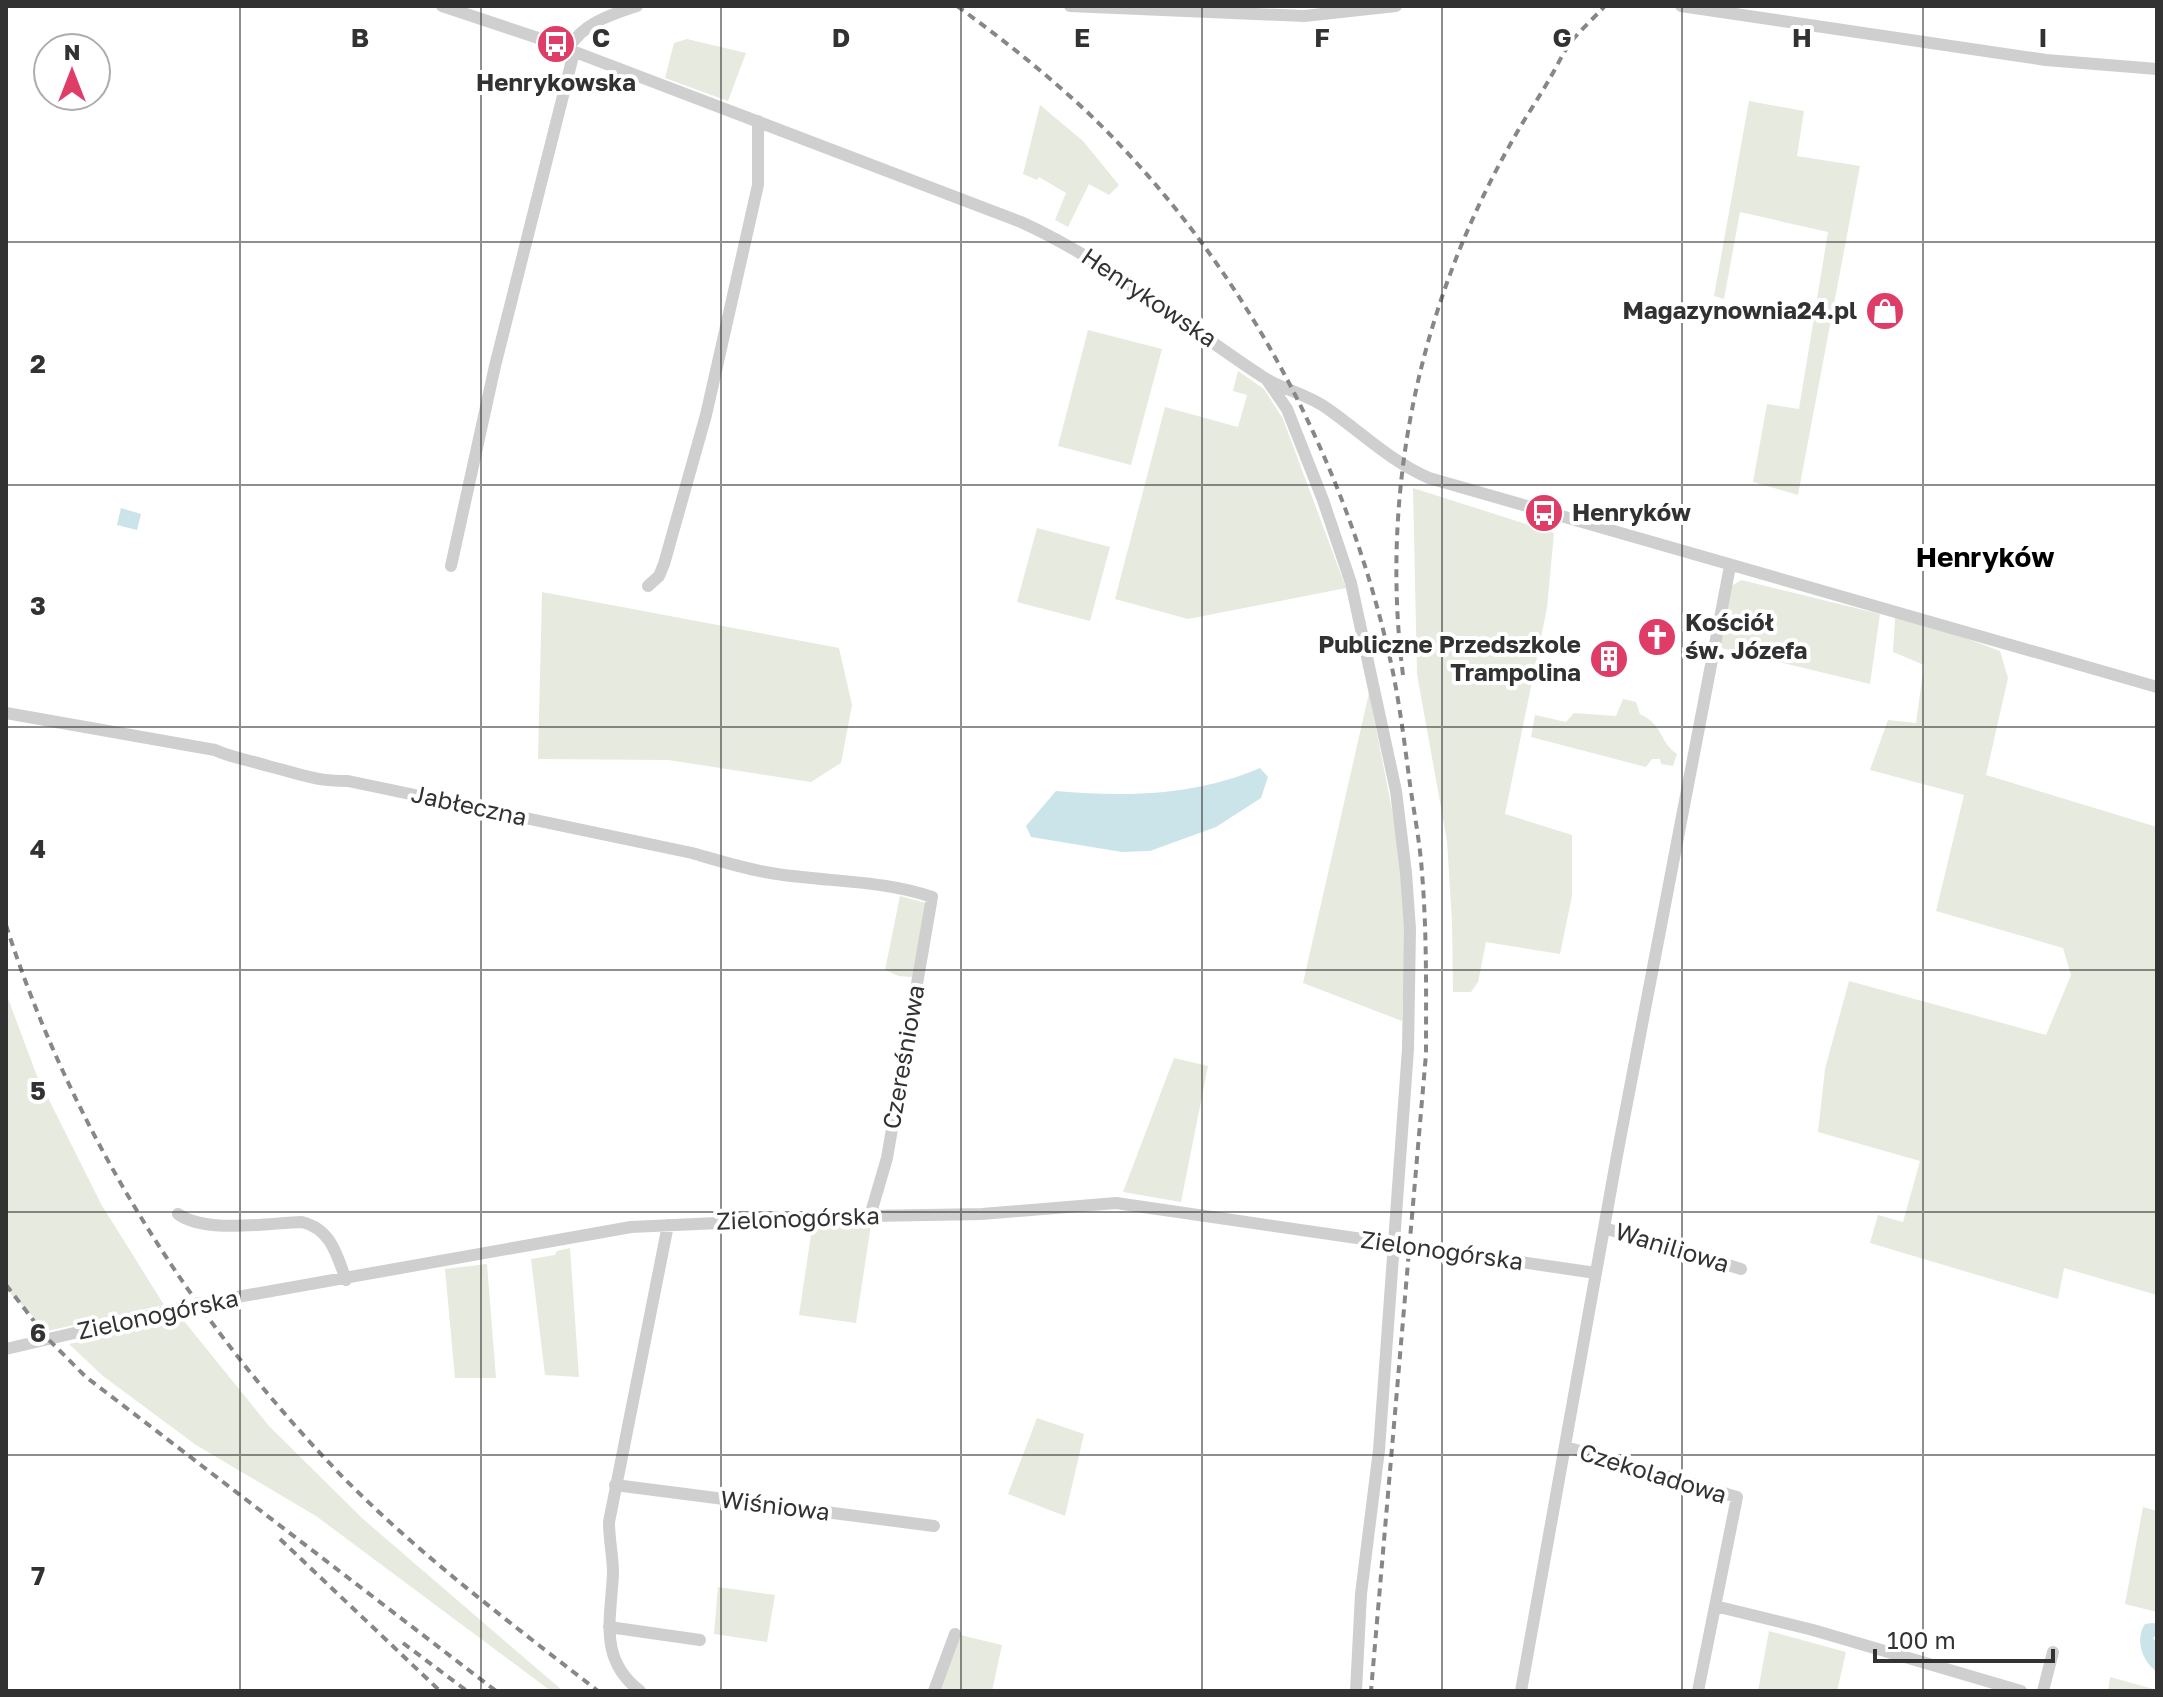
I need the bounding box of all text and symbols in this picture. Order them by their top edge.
text: B [351,22,369,53]
text: C [592,22,610,53]
text: D [832,22,850,53]
text: E [1074,22,1090,53]
text: F [1314,22,1330,53]
text: G [1552,22,1572,53]
text: H [1792,22,1812,53]
text: I [2039,22,2047,53]
bus stop icon: Henrykowska [535,23,577,65]
north arrow [32,32,112,112]
text: N [64,38,80,65]
place label: Henrykowska [476,67,636,96]
street label: Henrykowska [1077,241,1223,353]
shop icon: Magazynownia24.pl [1864,290,1906,332]
place label: Magazynownia24.pl [1622,295,1857,324]
text: 2 [30,348,46,379]
bus stop icon: Henryków [1523,492,1565,534]
place label: Henryków [1572,497,1691,526]
district label: Henryków [1916,540,2054,573]
text: 3 [30,590,46,621]
place label: Kościół św. Józefa [1685,607,1808,664]
church icon: Kościół św. Józefa [1636,616,1678,658]
place label: Publiczne Przedszkole Trampolina [1318,629,1581,686]
building icon: Publiczne Przedszkole Trampolina [1588,638,1630,680]
street label: Jabłeczna [409,778,530,831]
text: 4 [30,833,46,864]
street label: Czereśniowa [876,982,929,1131]
text: 5 [30,1075,46,1106]
street label: Zielonogórska [716,1200,880,1235]
street label: Waniliowa [1612,1216,1733,1278]
street label: Zielonogórska [1359,1224,1525,1275]
street label: Zielonogórska [75,1282,241,1345]
text: 6 [30,1317,46,1348]
street label: Czekoladowa [1576,1436,1731,1509]
street label: Wiśniowa [719,1483,832,1526]
text: 7 [31,1560,45,1591]
scale bar [1875,1613,2053,1663]
text: 100 m [1887,1625,1956,1654]

